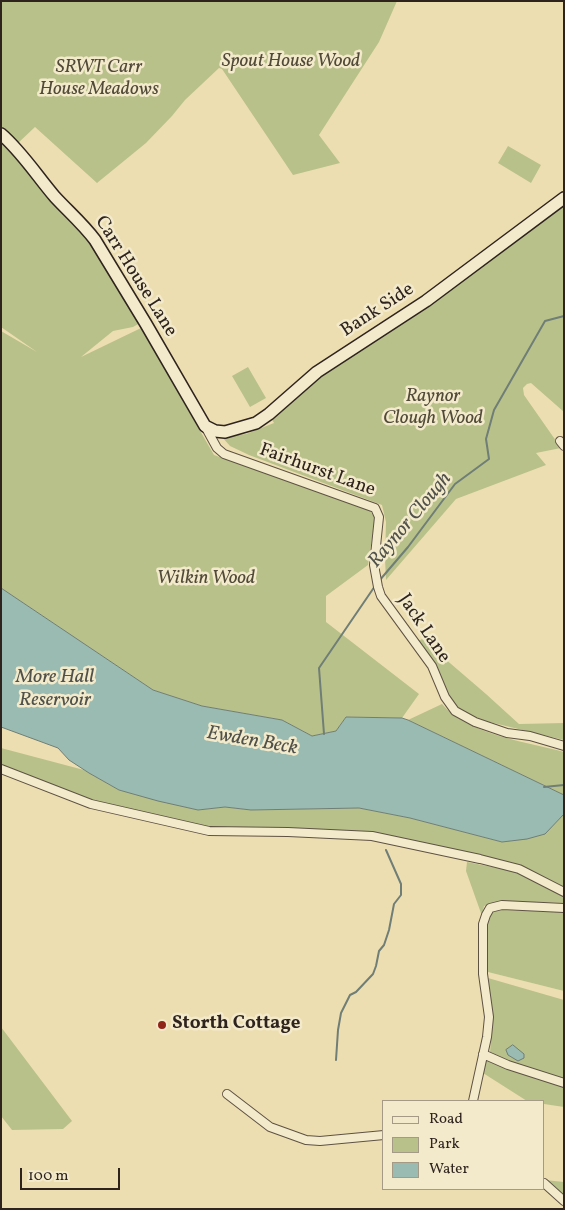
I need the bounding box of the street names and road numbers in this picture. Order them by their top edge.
street label: Carr House Lane [89,212,181,342]
street label: Bank Side [337,279,419,343]
street label: Fairhurst Lane [256,439,378,503]
street label: Jack Lane [392,590,454,668]

